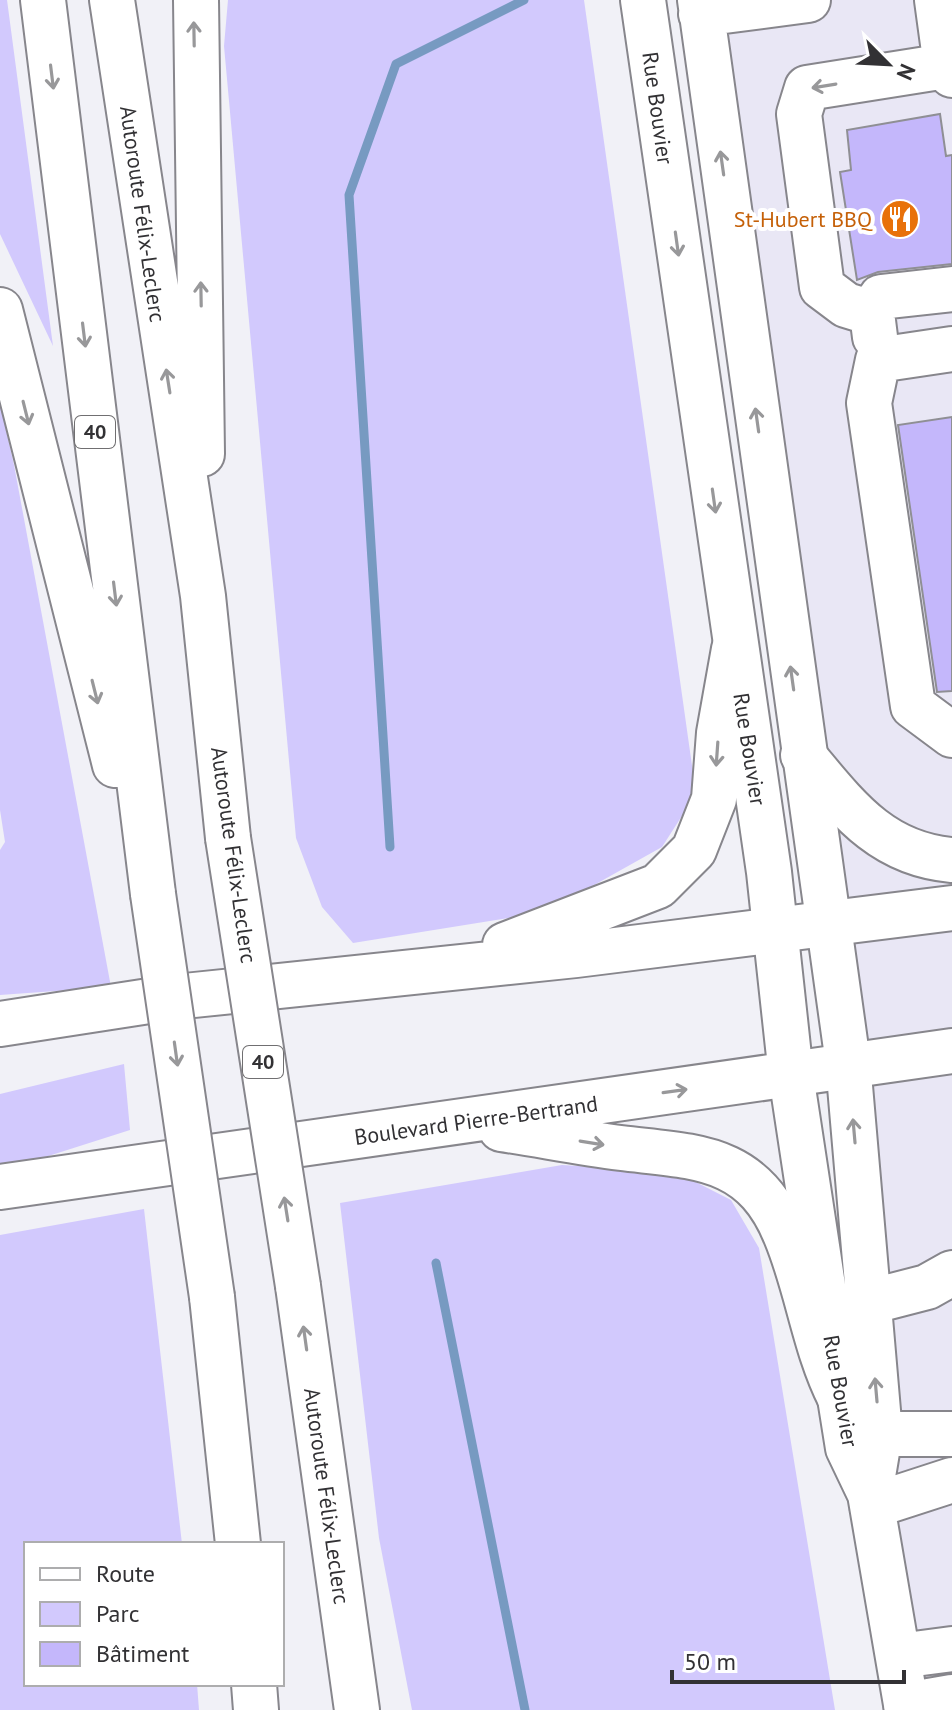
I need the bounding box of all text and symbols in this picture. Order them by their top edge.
one-way arrow [186,21,202,48]
north arrow [848,24,928,104]
street label: Rue Bouvier [636,50,680,167]
text: N [891,60,922,84]
one-way arrow [45,64,60,90]
one-way arrow [812,79,837,94]
street label: Autoroute Félix-Leclerc [114,104,172,324]
one-way arrow [714,150,729,176]
restaurant icon: St-Hubert BBQ [879,198,921,240]
place label: St-Hubert BBQ [734,205,873,233]
one-way arrow [670,230,685,256]
one-way arrow [193,281,208,308]
one-way arrow [76,322,91,348]
one-way arrow [160,369,175,394]
one-way arrow [19,399,34,425]
one-way arrow [749,408,764,433]
road number: 40 [75,416,115,448]
one-way arrow [707,488,722,513]
one-way arrow [108,580,123,606]
one-way arrow [785,665,800,692]
one-way arrow [88,679,103,705]
street label: Rue Bouvier [727,691,773,808]
one-way arrow [709,740,724,767]
street label: Autoroute Félix-Leclerc [205,745,263,965]
one-way arrow [169,1041,184,1066]
road number: 40 [243,1046,283,1078]
one-way arrow [662,1083,687,1098]
street label: Boulevard Pierre-Bertrand [352,1089,600,1151]
one-way arrow [846,1118,861,1144]
one-way arrow [578,1137,604,1152]
one-way arrow [278,1197,293,1222]
one-way arrow [297,1325,312,1351]
street label: Rue Bouvier [817,1333,865,1450]
one-way arrow [869,1377,884,1403]
street label: Autoroute Félix-Leclerc [298,1386,356,1606]
legend [24,1542,284,1686]
text: Route [96,1558,155,1589]
text: Parc [96,1598,140,1629]
scale bar [672,1634,904,1684]
text: Bâtiment [96,1638,189,1669]
text: 50 m [684,1646,736,1677]

